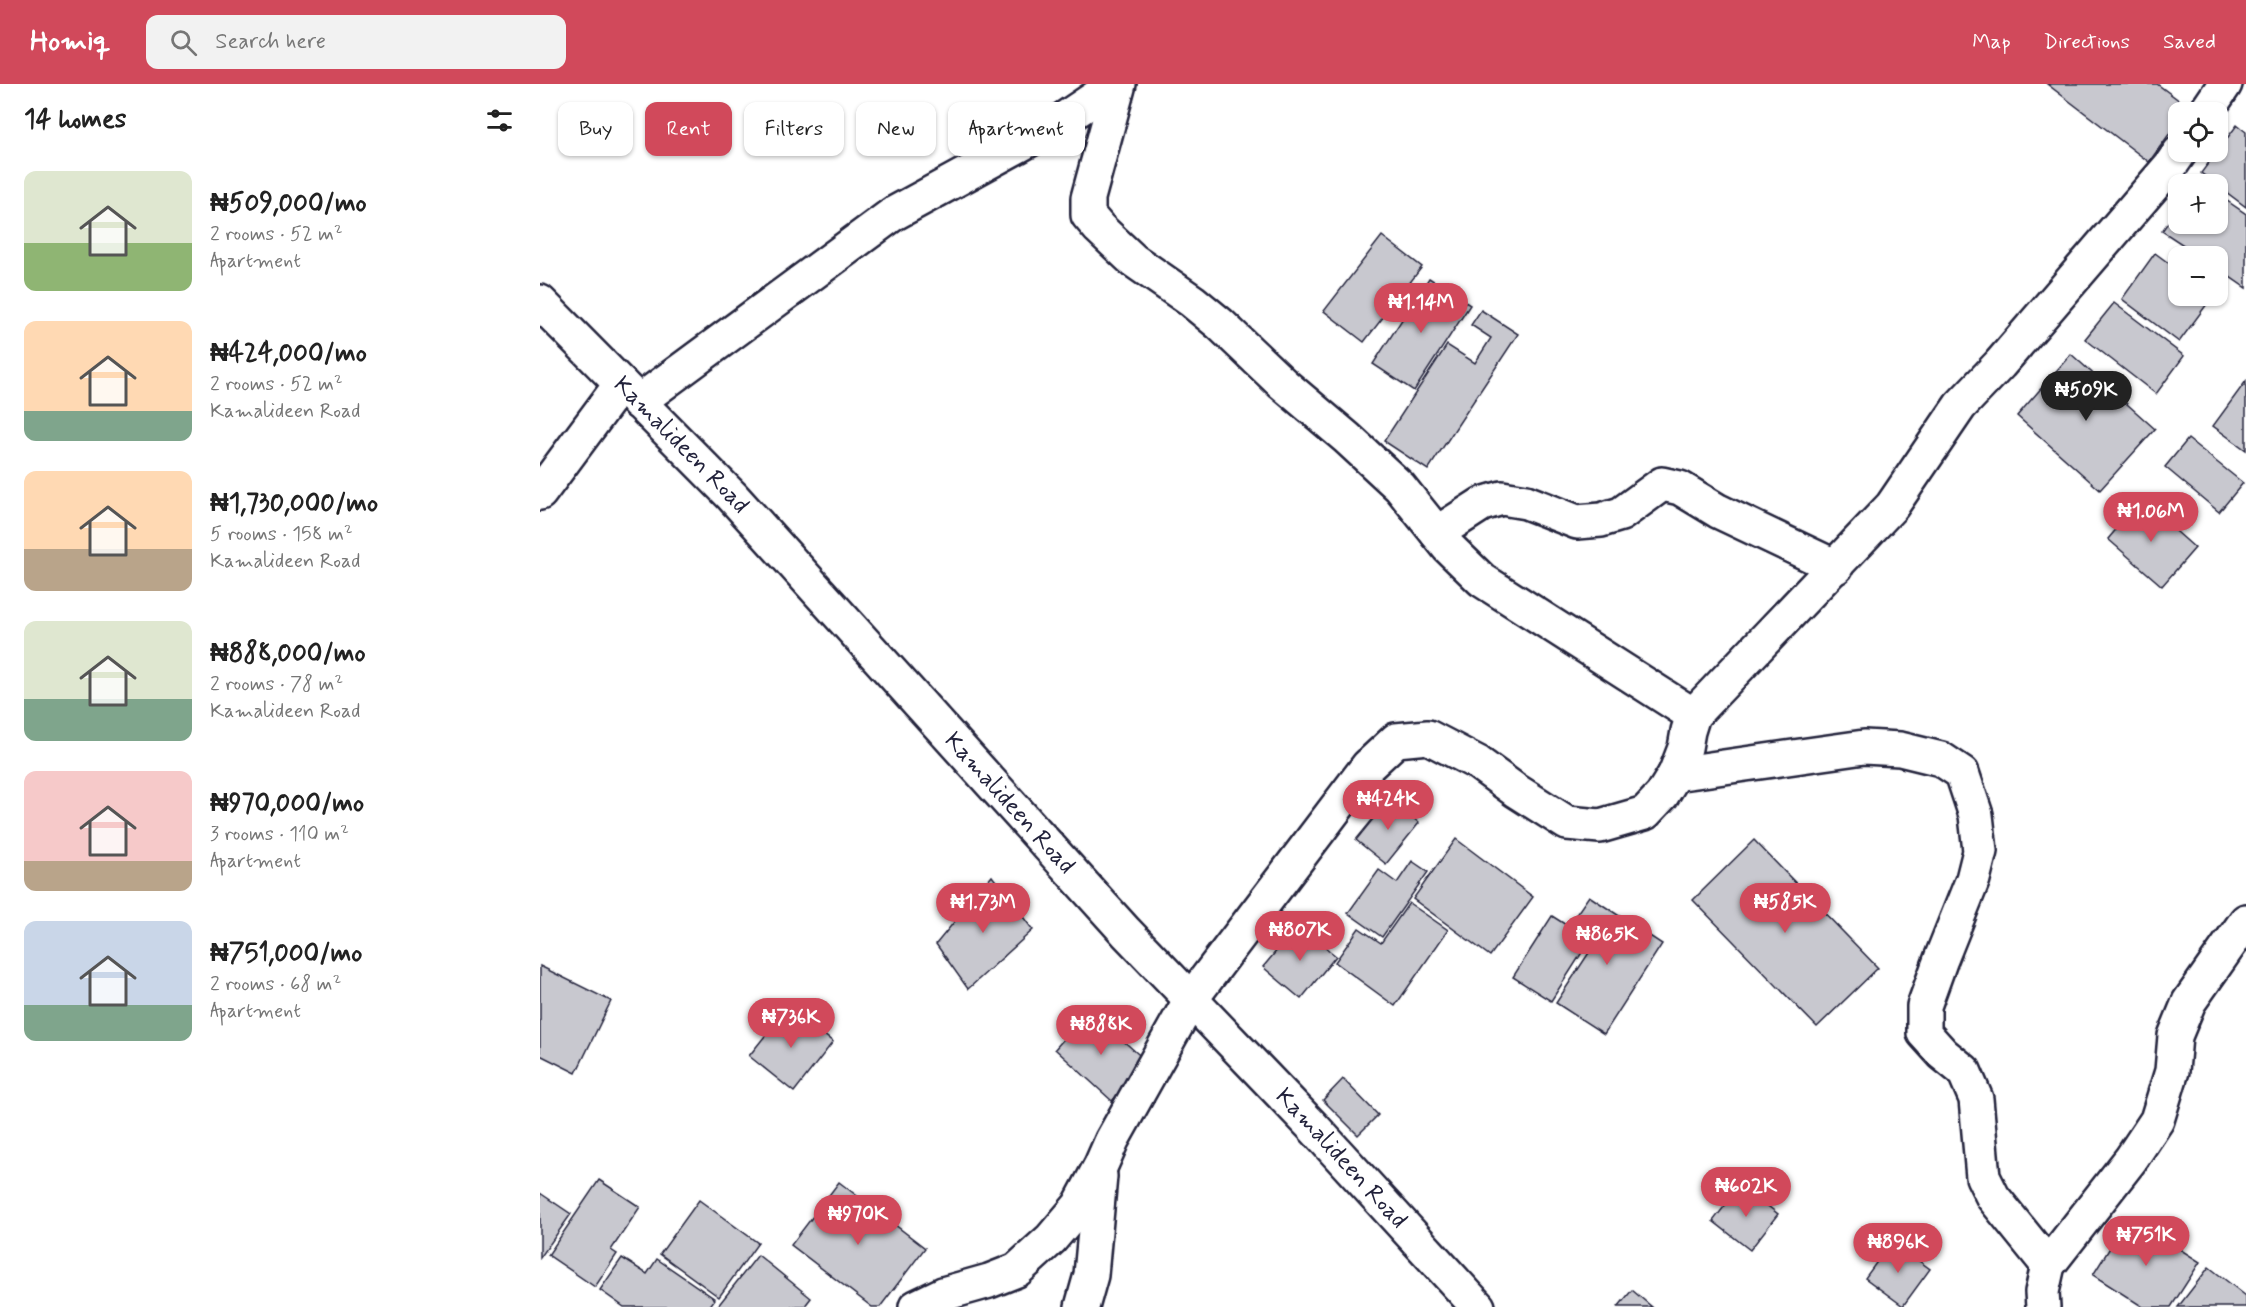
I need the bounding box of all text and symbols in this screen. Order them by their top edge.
search box [146,15,566,69]
text: Homiq [30,24,110,61]
icon: search [167,26,200,59]
text: Search here [215,28,326,56]
text: Map [1972,28,2011,56]
text: Directions [2044,28,2130,56]
text: Saved [2163,28,2216,56]
chip: Buy [558,102,633,156]
chip: Rent [645,102,732,156]
chip: Filters [744,102,844,156]
chip: New [856,102,936,156]
chip: Apartment [948,102,1085,156]
map controls [2168,102,2228,306]
button: locate [2168,102,2228,162]
text: 14 homes [24,103,126,137]
icon: filters [483,104,516,137]
button: + [2168,174,2228,234]
text: ₦509,000/mo [210,187,367,221]
icon: home [72,195,144,267]
text: 2 rooms · 52 m² [210,221,343,248]
button: − [2168,246,2228,306]
text: Apartment [210,248,301,275]
pin: ₦1.14M [1372,283,1470,334]
text: ₦1.14M [1388,289,1454,316]
text: ₦424,000/mo [210,337,367,371]
icon: home [72,345,144,417]
street label: Kamalideen Road [607,370,756,520]
text: 2 rooms · 52 m² [210,371,343,398]
pin: ₦509K [2044,371,2128,422]
text: ₦509K [2055,377,2117,404]
text: Kamalideen Road [210,398,361,425]
text: ₦1,730,000/mo [210,487,378,521]
pin: ₦1.06M [2102,492,2200,543]
icon: home [72,495,144,567]
text: ₦1.06M [2117,498,2185,525]
text: 5 rooms · 158 m² [210,521,353,548]
text: Kamalideen Road [210,548,361,575]
text: ₦888,000/mo [210,637,366,671]
icon: home [72,645,144,717]
text: 2 rooms · 78 m² [210,671,343,698]
text: Kamalideen Road [210,698,361,725]
street label: Kamalideen Road [938,726,1082,881]
pin: ₦424K [1346,780,1430,831]
text: ₦424K [1357,786,1419,813]
text: ₦970,000/mo [210,787,364,821]
icon: home [72,795,144,867]
text: 3 rooms · 110 m² [210,821,349,848]
text: Apartment [210,848,301,875]
pin: ₦1.73M [934,883,1032,934]
pin: ₦585K [1743,883,1827,934]
text: ₦1.73M [950,889,1016,916]
text: ₦585K [1754,889,1816,916]
pin: ₦807K [1258,911,1342,962]
pin: ₦865K [1565,915,1649,966]
text: ₦807K [1269,917,1331,944]
text: ₦865K [1576,921,1638,948]
text: ₦751,000/mo [210,937,362,971]
icon: home [72,945,144,1017]
text: 2 rooms · 68 m² [210,971,341,998]
text: Apartment [210,998,301,1025]
pin: ₦736K [749,998,833,1049]
text: ₦736K [762,1004,820,1031]
pin: ₦888K [1059,1005,1143,1056]
text: ₦888K [1070,1011,1132,1038]
street label: Kamalideen Road [1269,1081,1414,1235]
pin: ₦602K [1704,1167,1788,1218]
text: ₦602K [1715,1173,1777,1200]
pin: ₦970K [816,1195,900,1246]
text: ₦970K [828,1201,888,1228]
pin: ₦751K [2104,1216,2188,1267]
text: ₦751K [2116,1222,2176,1249]
pin: ₦896K [1856,1223,1940,1274]
text: ₦896K [1867,1229,1929,1256]

